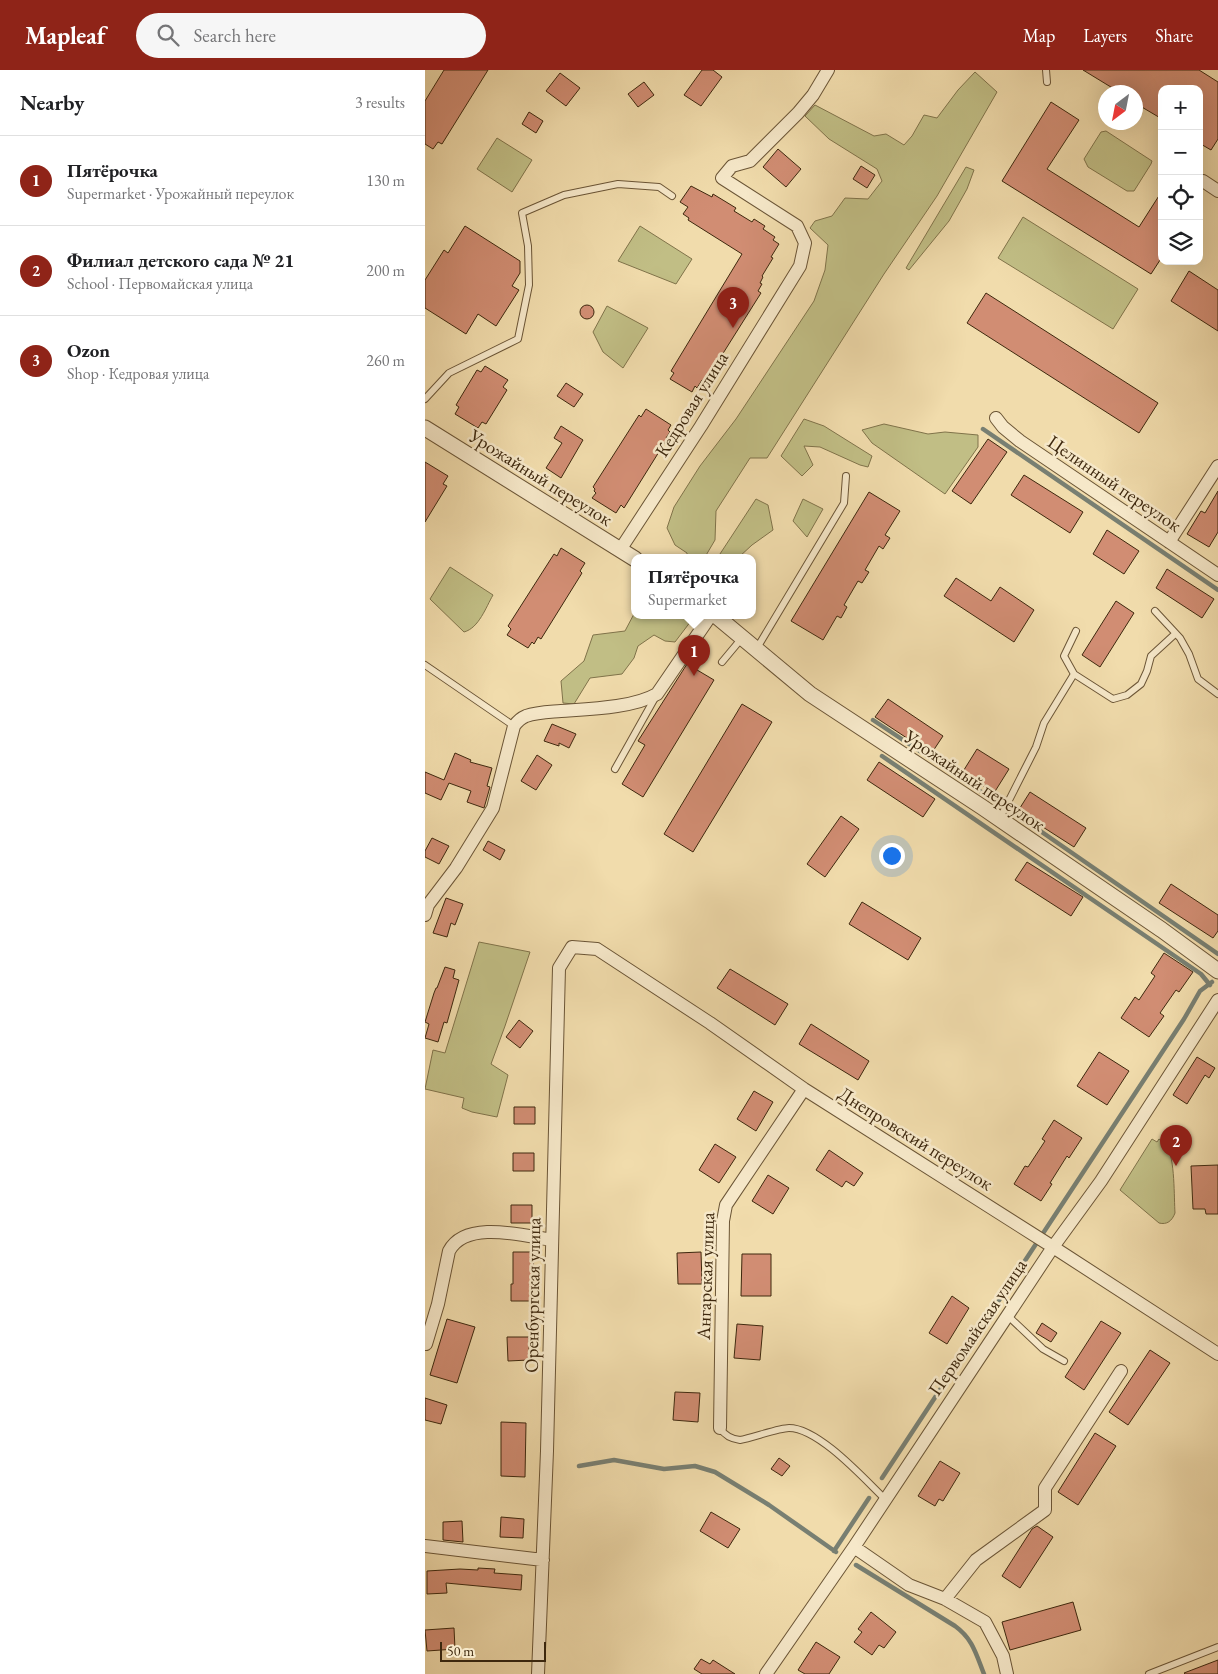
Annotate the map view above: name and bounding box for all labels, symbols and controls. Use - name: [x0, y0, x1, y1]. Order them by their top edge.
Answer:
- search box: [136, 13, 486, 58]
- text: Mapleaf: [25, 20, 106, 51]
- icon: search: [154, 21, 182, 49]
- text: Search here: [194, 23, 276, 48]
- text: Map: [1023, 24, 1055, 47]
- text: Layers: [1083, 24, 1127, 47]
- text: Share: [1155, 24, 1193, 47]
- north arrow: [1098, 85, 1143, 130]
- map controls: [1158, 85, 1203, 265]
- button: +: [1158, 85, 1203, 130]
- text: Nearby: [20, 89, 84, 116]
- text: 3 results: [355, 92, 405, 113]
- button: −: [1158, 130, 1203, 175]
- text: Пятёрочка: [67, 158, 158, 183]
- text: 1: [32, 170, 40, 191]
- text: 130 m: [366, 170, 405, 191]
- button: locate: [1158, 175, 1203, 220]
- text: Supermarket · Урожайный переулок: [67, 183, 294, 204]
- button: layers: [1158, 220, 1203, 265]
- text: Филиал детского сада № 21: [67, 248, 294, 273]
- text: 2: [32, 260, 40, 281]
- text: 200 m: [366, 260, 405, 281]
- text: School · Первомайская улица: [67, 273, 253, 294]
- pin: 3: [717, 287, 749, 328]
- text: Ozon: [67, 338, 110, 363]
- street label: Кедровая улица: [649, 346, 734, 462]
- text: 3: [32, 350, 40, 371]
- text: 260 m: [366, 350, 405, 371]
- text: Shop · Кедровая улица: [67, 363, 209, 384]
- street label: Урожайный переулок: [463, 423, 617, 532]
- street label: Целинный переулок: [1043, 429, 1186, 537]
- popup: [631, 554, 756, 619]
- text: Пятёрочка: [648, 564, 739, 589]
- text: Supermarket: [648, 589, 727, 610]
- pin: 1: [678, 635, 710, 676]
- street label: Урожайный переулок: [899, 723, 1050, 837]
- your location: [879, 843, 905, 869]
- street label: Днепровский переулок: [834, 1081, 998, 1196]
- pin: 2: [1160, 1125, 1192, 1166]
- street label: Ангарская улица: [691, 1211, 720, 1341]
- street label: Оренбургская улица: [519, 1217, 546, 1373]
- street label: Первомайская улица: [922, 1254, 1033, 1401]
- scale bar: [440, 1639, 546, 1662]
- text: 50 m: [447, 1642, 474, 1660]

